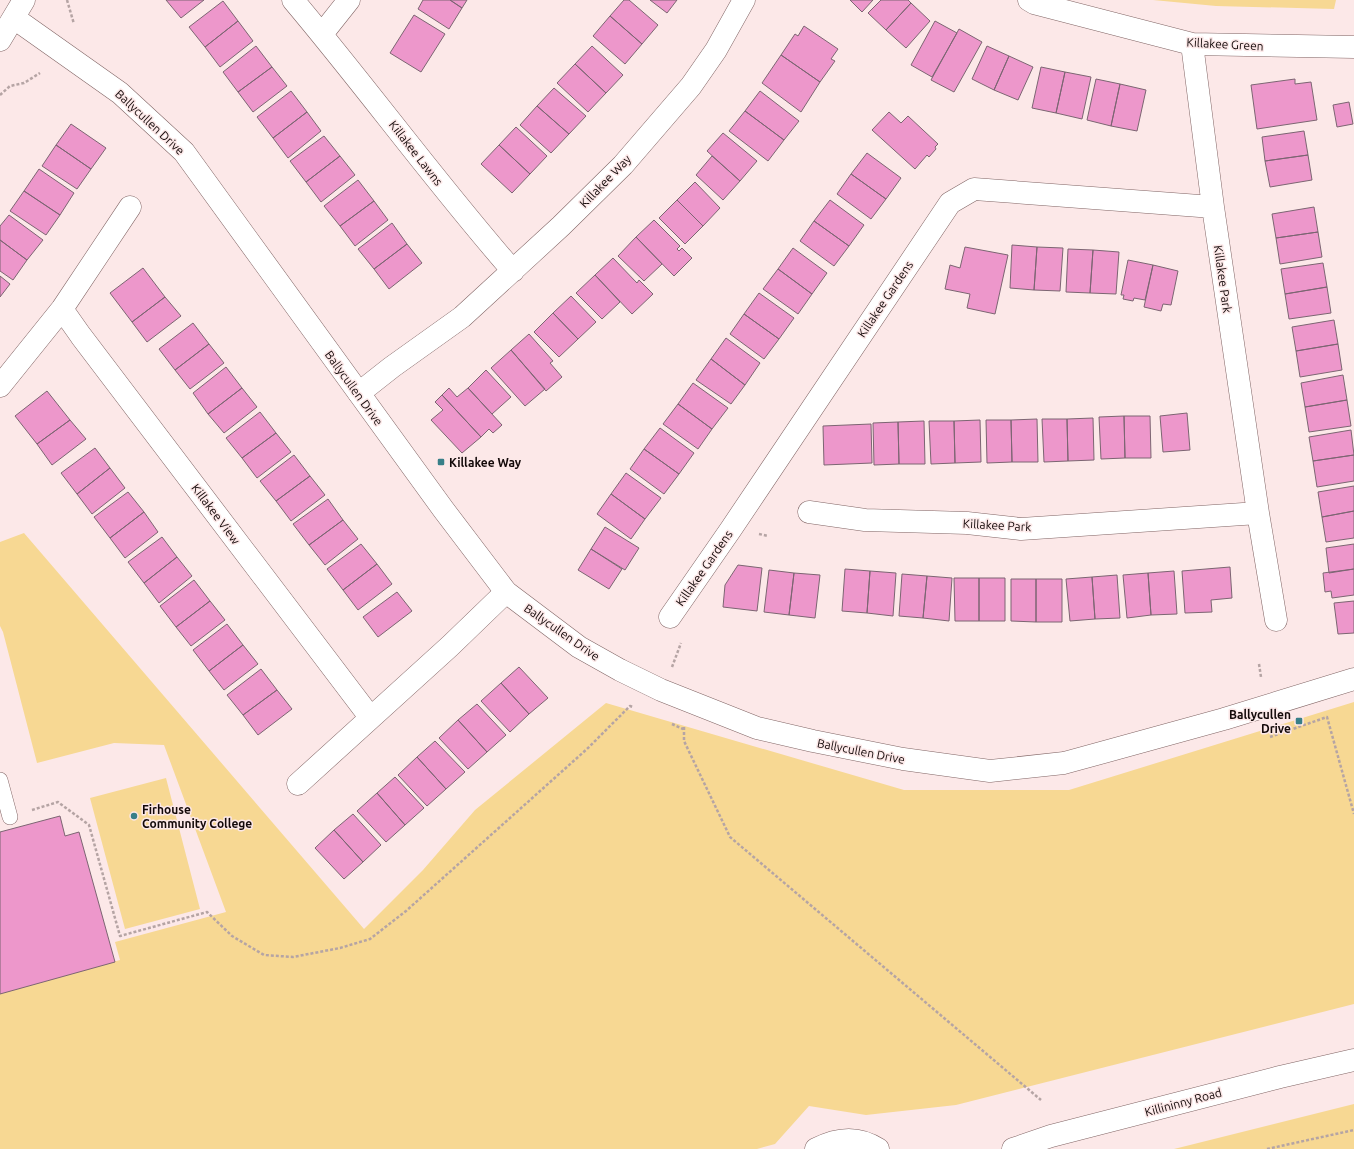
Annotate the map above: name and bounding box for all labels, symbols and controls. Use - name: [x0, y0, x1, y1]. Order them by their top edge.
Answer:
- street label: Killakee Green: [1186, 35, 1264, 53]
- street label: Ballycullen Drive: [113, 87, 187, 157]
- street label: Killakee Lawns: [387, 118, 445, 188]
- street label: Killakee Way: [577, 152, 633, 210]
- street label: Killakee Park: [1212, 244, 1234, 314]
- street label: Killakee Gardens: [855, 258, 915, 340]
- street label: Ballycullen Drive: [323, 348, 385, 428]
- place label: Killakee Way: [449, 456, 522, 469]
- marker: Killakee Way: [436, 457, 446, 467]
- street label: Killakee View: [189, 481, 243, 547]
- street label: Killakee Park: [962, 517, 1032, 533]
- street label: Killakee Gardens: [673, 528, 735, 608]
- street label: Ballycullen Drive: [522, 601, 602, 663]
- place label: Ballycullen Drive: [1229, 708, 1291, 735]
- marker: Ballycullen Drive: [1294, 716, 1304, 726]
- street label: Ballycullen Drive: [816, 736, 906, 766]
- place label: Firhouse Community College: [142, 803, 252, 830]
- marker: Firhouse Community College: [129, 811, 139, 821]
- street label: Killininny Road: [1143, 1085, 1223, 1119]

